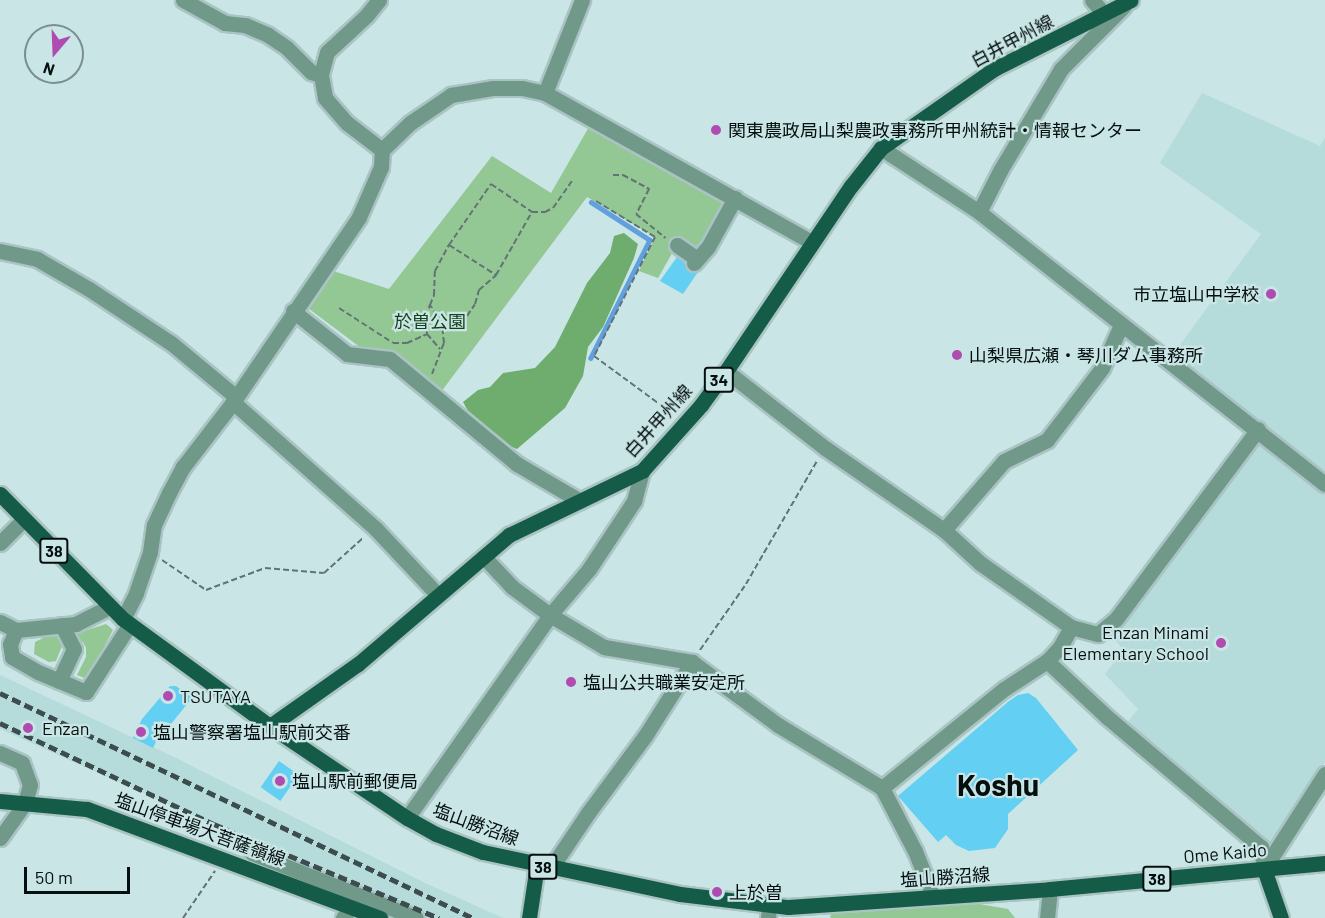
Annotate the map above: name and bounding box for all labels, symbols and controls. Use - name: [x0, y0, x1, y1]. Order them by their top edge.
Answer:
- street label: 白井甲州線: [967, 10, 1057, 72]
- north arrow: [24, 24, 84, 84]
- text: N: [41, 59, 57, 80]
- place label: 関東農政局山梨農政事務所甲州統計・情報センター: [728, 119, 1142, 141]
- marker: 関東農政局山梨農政事務所甲州統計・情報センター: [709, 123, 723, 137]
- place label: 市立塩山中学校: [1133, 283, 1259, 305]
- marker: 市立塩山中学校: [1264, 287, 1278, 301]
- park label: 於曽公園: [394, 310, 466, 332]
- place label: 山梨県広瀬・琴川ダム事務所: [969, 344, 1203, 366]
- marker: 山梨県広瀬・琴川ダム事務所: [950, 348, 964, 362]
- road number: 34: [702, 367, 736, 393]
- street label: 白井甲州線: [620, 380, 696, 462]
- road number: 38: [39, 538, 69, 564]
- place label: Enzan Minami Elementary School: [1062, 622, 1209, 664]
- marker: Enzan Minami Elementary School: [1214, 636, 1228, 650]
- place label: 塩山公共職業安定所: [583, 671, 745, 693]
- marker: 塩山公共職業安定所: [564, 675, 578, 689]
- place label: TSUTAYA: [180, 685, 251, 707]
- marker: TSUTAYA: [161, 689, 175, 703]
- place label: Enzan: [42, 717, 90, 739]
- marker: Enzan: [19, 719, 37, 737]
- place label: 塩山警察署塩山駅前交番: [153, 721, 351, 743]
- marker: 塩山警察署塩山駅前交番: [134, 725, 148, 739]
- district label: Koshu: [957, 766, 1039, 802]
- place label: 塩山駅前郵便局: [292, 770, 418, 792]
- marker: 塩山駅前郵便局: [273, 774, 287, 788]
- street label: 塩山停車場大菩薩嶺線: [112, 788, 288, 870]
- street label: 塩山勝沼線: [430, 798, 522, 850]
- street label: Ome Kaido: [1182, 839, 1268, 867]
- road number: 38: [528, 854, 558, 880]
- scale bar: [27, 855, 134, 893]
- street label: 塩山勝沼線: [899, 863, 991, 891]
- text: 50 m: [35, 866, 73, 888]
- road number: 38: [1142, 866, 1172, 892]
- place label: 上於曽: [729, 881, 783, 903]
- marker: 上於曽: [710, 885, 724, 899]

